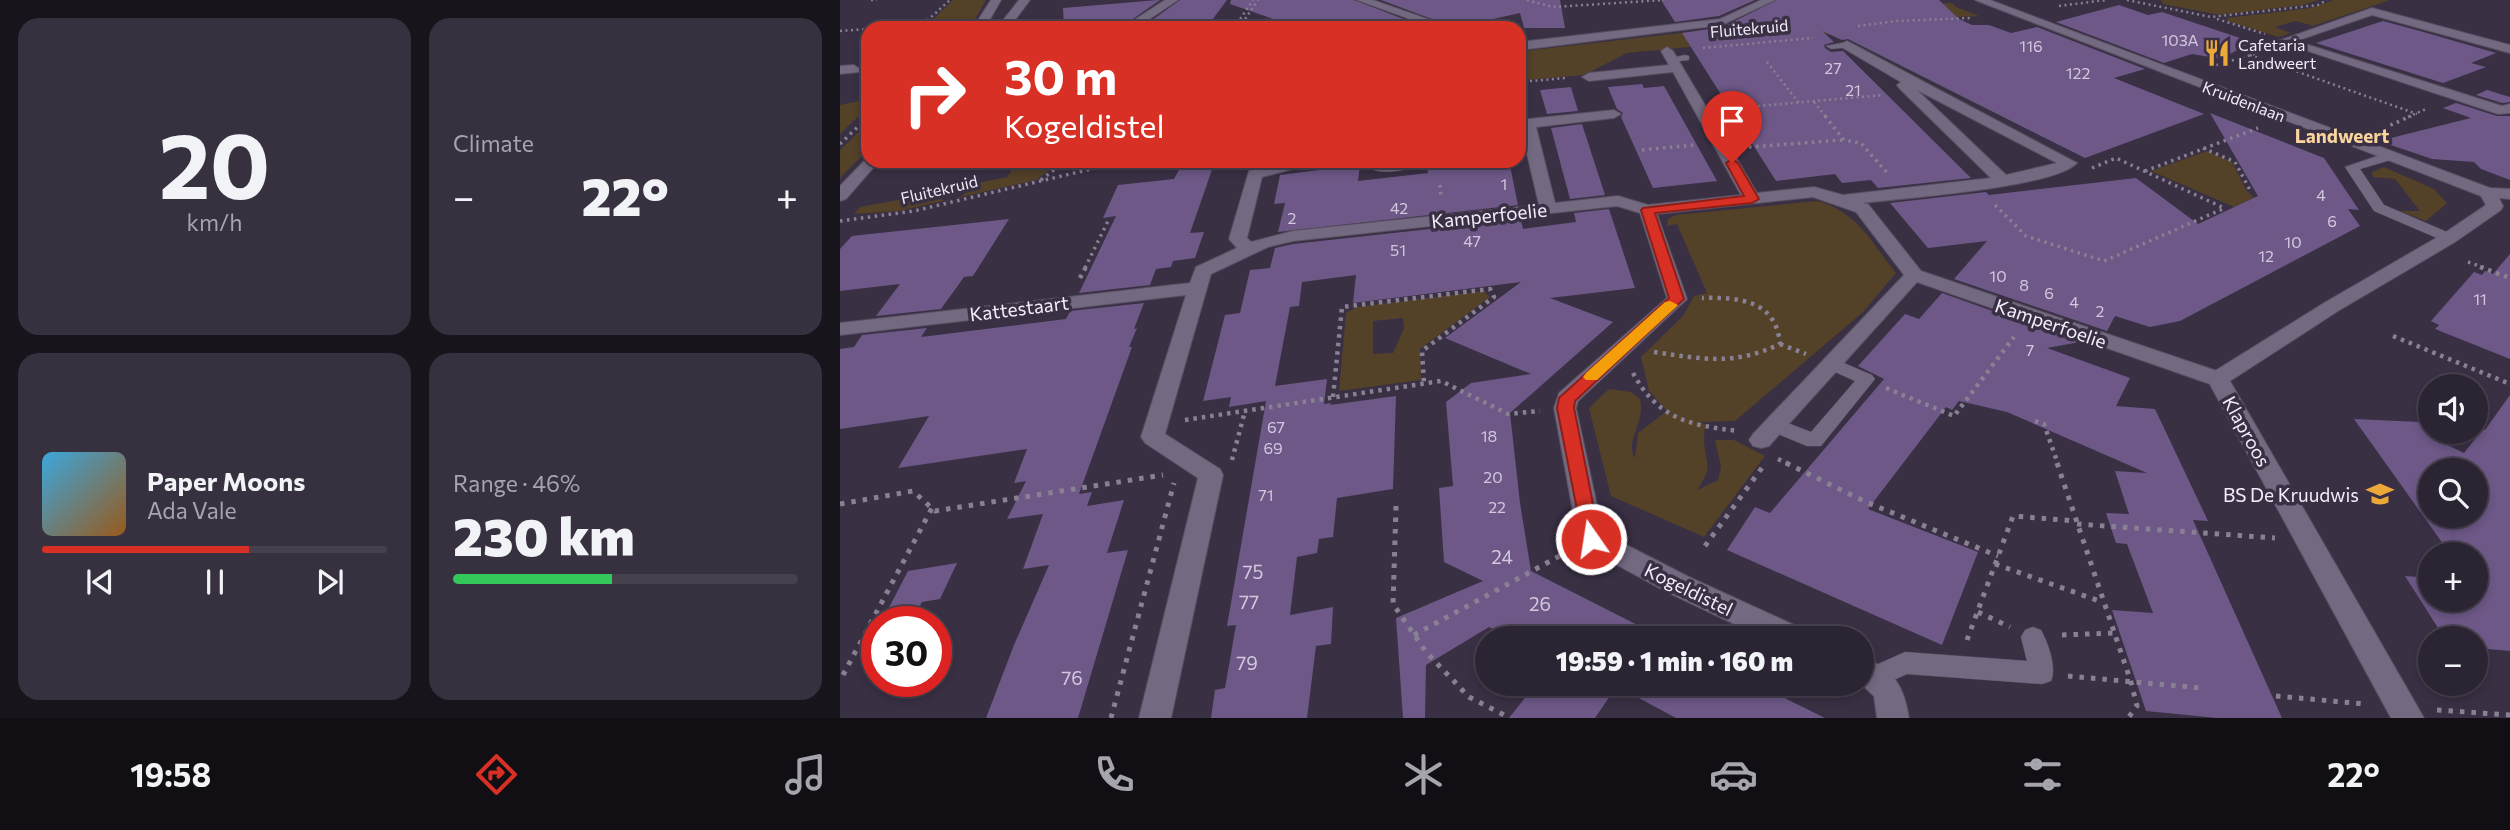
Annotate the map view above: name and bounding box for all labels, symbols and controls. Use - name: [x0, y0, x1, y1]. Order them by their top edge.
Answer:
- street label: Fluitekruid: [1709, 15, 1789, 41]
- house number: 103A: [2161, 30, 2199, 49]
- place label: Cafetaria Landweert: [2238, 35, 2317, 72]
- house number: 116: [2019, 36, 2043, 55]
- restaurant icon: Cafetaria Landweert: [2202, 38, 2232, 68]
- text: 30 m: [1004, 45, 1117, 105]
- icon: right: [889, 49, 980, 140]
- house number: 27: [1824, 58, 1842, 77]
- house number: 122: [2066, 63, 2090, 82]
- street label: Kruidenlaan: [2200, 77, 2288, 125]
- house number: 21: [1845, 80, 1861, 99]
- pin: [1702, 91, 1762, 163]
- icon: arrive: [1713, 102, 1751, 140]
- text: Kogeldistel: [1004, 105, 1165, 145]
- text: 20: [159, 106, 270, 218]
- district label: Landweert: [2295, 124, 2389, 147]
- text: Climate: [453, 129, 534, 157]
- text: 22°: [581, 163, 669, 227]
- street label: Fluitekruid: [899, 171, 979, 207]
- text: −: [453, 172, 475, 219]
- text: +: [776, 172, 798, 219]
- house number: 1: [1501, 174, 1507, 193]
- house number: 4: [2316, 185, 2326, 204]
- street label: Kamperfoelie: [1430, 197, 1548, 233]
- house number: 42: [1390, 198, 1408, 217]
- text: km/h: [187, 208, 242, 236]
- house number: 2: [1288, 208, 1297, 227]
- house number: 6: [2327, 211, 2337, 230]
- house number: 47: [1463, 231, 1481, 250]
- house number: 10: [2284, 232, 2302, 251]
- house number: 51: [1390, 240, 1406, 259]
- house number: 12: [2258, 246, 2274, 265]
- house number: 10: [1989, 266, 2007, 285]
- house number: 8: [2019, 275, 2029, 294]
- house number: 6: [2044, 283, 2054, 302]
- house number: 11: [2473, 289, 2487, 308]
- street label: Kattestaart: [968, 290, 1070, 325]
- house number: 4: [2069, 292, 2079, 311]
- street label: Kamperfoelie: [1992, 293, 2110, 353]
- house number: 2: [2096, 301, 2105, 320]
- house number: 7: [2026, 340, 2034, 359]
- map controls: [2418, 374, 2488, 696]
- button: sound: [2418, 374, 2488, 444]
- street label: Klaproos: [2218, 392, 2276, 470]
- house number: 67: [1267, 417, 1285, 436]
- house number: 18: [1481, 426, 1497, 445]
- house number: 69: [1263, 438, 1283, 457]
- button: search: [2418, 458, 2488, 528]
- text: Paper Moons: [147, 465, 305, 496]
- house number: 20: [1483, 467, 1503, 486]
- text: Range · 46%: [453, 469, 580, 497]
- school or university icon: BS De Kruudwis: [2365, 479, 2395, 509]
- place label: BS De Kruudwis: [2223, 483, 2359, 506]
- house number: 71: [1258, 485, 1274, 504]
- text: Ada Vale: [147, 496, 237, 524]
- house number: 22: [1488, 497, 1506, 516]
- position arrow: [1554, 502, 1628, 576]
- text: 230 km: [453, 503, 635, 567]
- button: +: [2418, 542, 2488, 612]
- house number: 24: [1491, 545, 1513, 568]
- street label: Kogeldistel: [1641, 558, 1737, 620]
- house number: 75: [1243, 560, 1263, 583]
- icon: previous: [81, 563, 119, 601]
- icon: pause: [196, 563, 234, 601]
- icon: next: [311, 563, 349, 601]
- house number: 77: [1239, 590, 1259, 613]
- house number: 26: [1529, 592, 1551, 615]
- speed limit sign: 30: [861, 606, 952, 697]
- button: −: [2418, 626, 2488, 696]
- text: 19:59 · 1 min · 160 m: [1556, 645, 1793, 676]
- house number: 79: [1236, 651, 1258, 674]
- house number: 76: [1061, 666, 1083, 689]
- icon: directions: [472, 750, 521, 799]
- icon: music: [781, 750, 830, 799]
- icon: phone: [1090, 750, 1139, 799]
- icon: climate: [1399, 750, 1448, 799]
- icon: car: [1709, 750, 1758, 799]
- icon: filters: [2018, 750, 2067, 799]
- text: 19:58: [130, 754, 211, 794]
- text: 22°: [2327, 754, 2380, 794]

